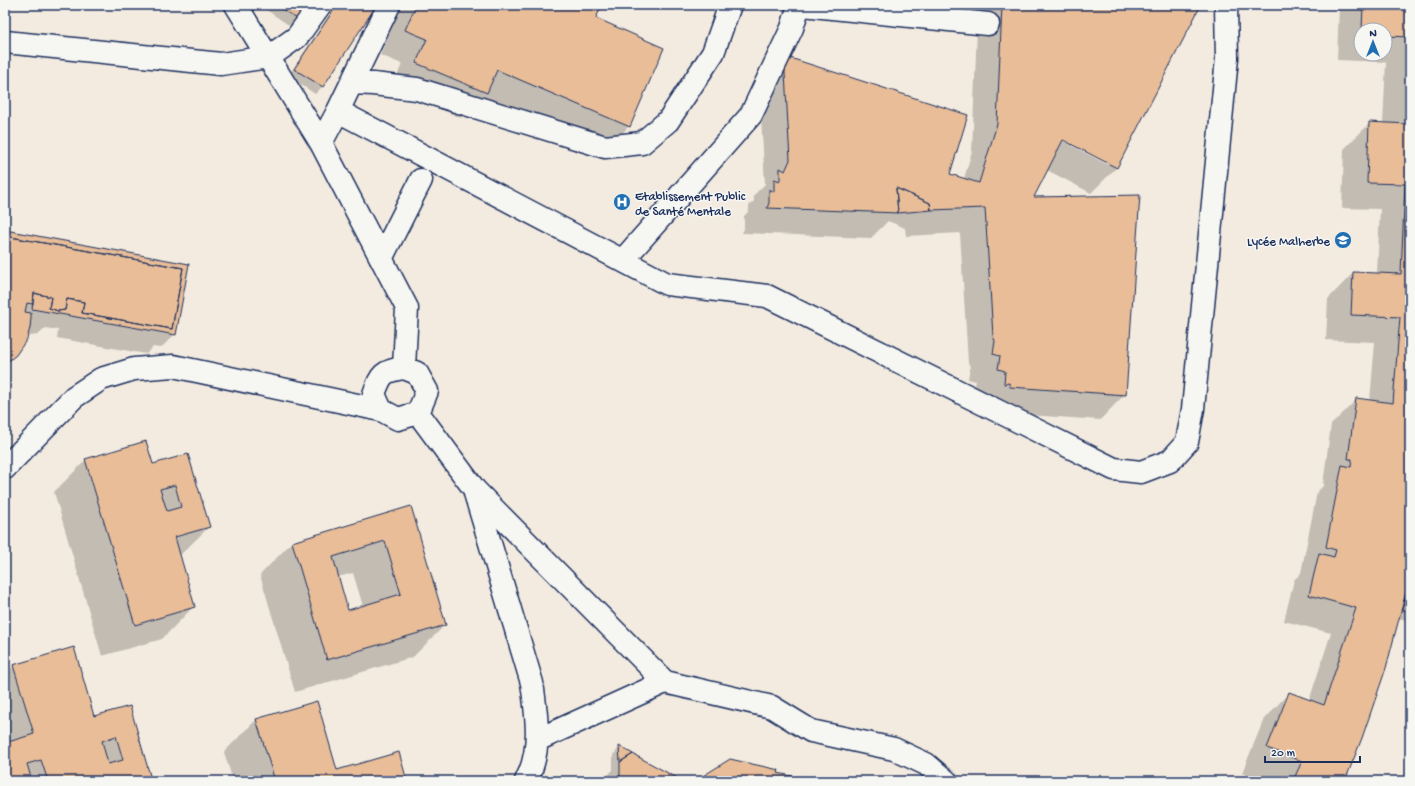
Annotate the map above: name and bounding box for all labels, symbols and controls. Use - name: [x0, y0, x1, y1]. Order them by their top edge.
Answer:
- north arrow: [1353, 22, 1393, 62]
- text: N: [1369, 28, 1377, 40]
- place label: Etablissement Public de Santé Mentale: [635, 190, 746, 220]
- hospital icon: Etablissement Public de Santé Mentale: [612, 192, 632, 212]
- school or university icon: Lycée Malherbe: [1333, 230, 1353, 250]
- place label: Lycée Malherbe: [1247, 235, 1330, 250]
- scale bar: [1265, 738, 1360, 764]
- text: 20 m: [1271, 747, 1296, 761]

